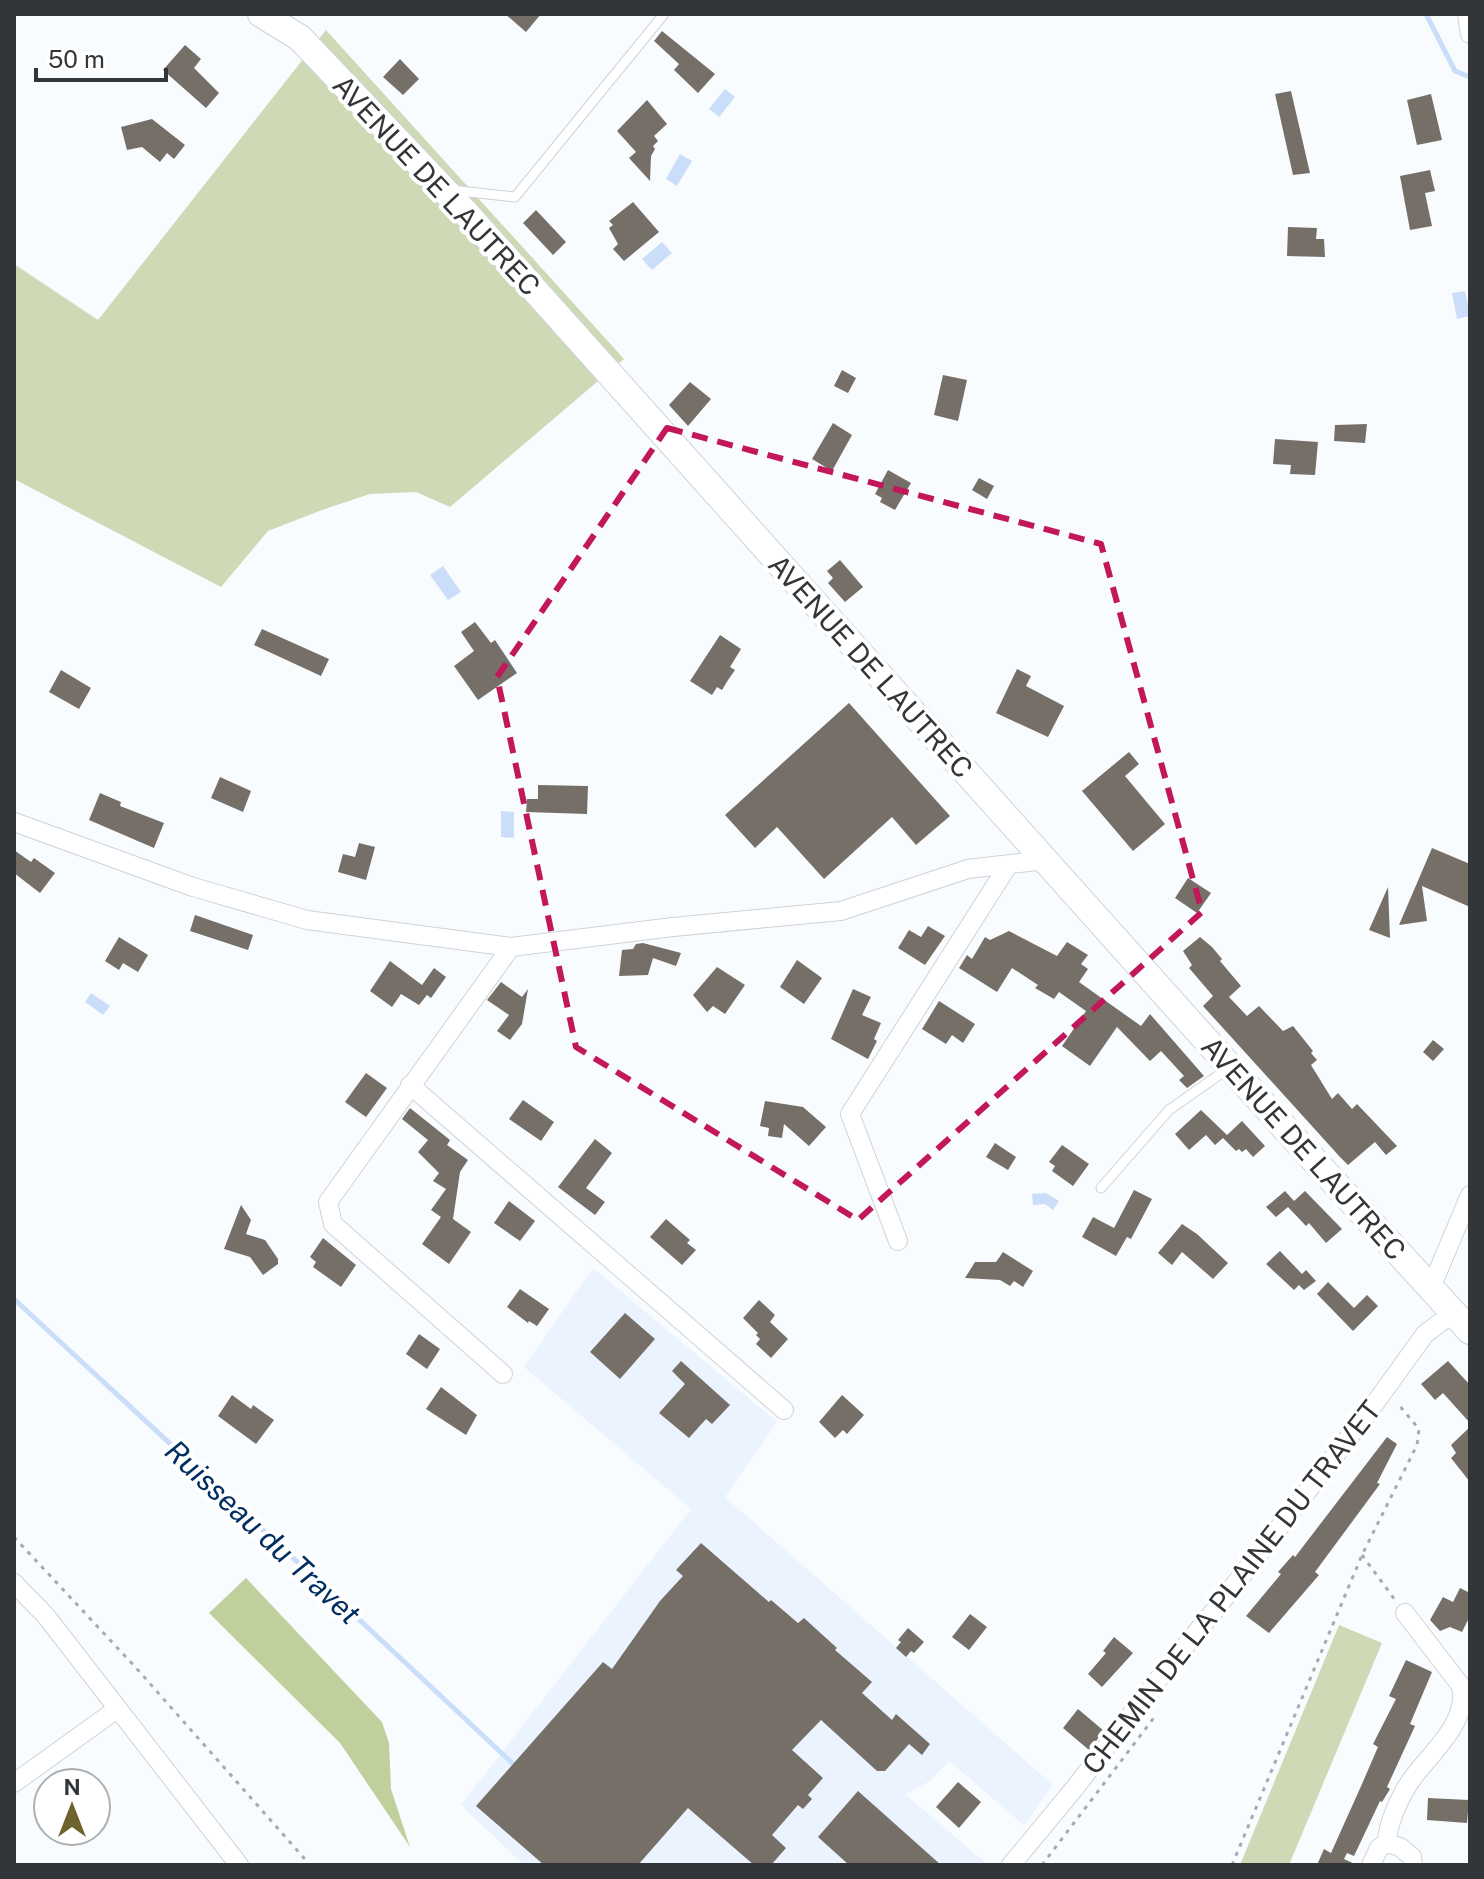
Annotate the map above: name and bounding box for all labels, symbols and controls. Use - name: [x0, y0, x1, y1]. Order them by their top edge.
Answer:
- scale bar: [36, 32, 166, 82]
- text: 50 m: [48, 45, 105, 73]
- street label: AVENUE DE LAUTREC: [326, 68, 548, 302]
- street label: AVENUE DE LAUTREC: [762, 548, 980, 784]
- street label: AVENUE DE LAUTREC: [1195, 1030, 1413, 1266]
- street label: CHEMIN DE LA PLAINE DU TRAVET: [1075, 1394, 1387, 1780]
- water label: Ruisseau du Travet: [158, 1432, 368, 1632]
- north arrow: [32, 1767, 112, 1847]
- text: N: [63, 1774, 81, 1800]

